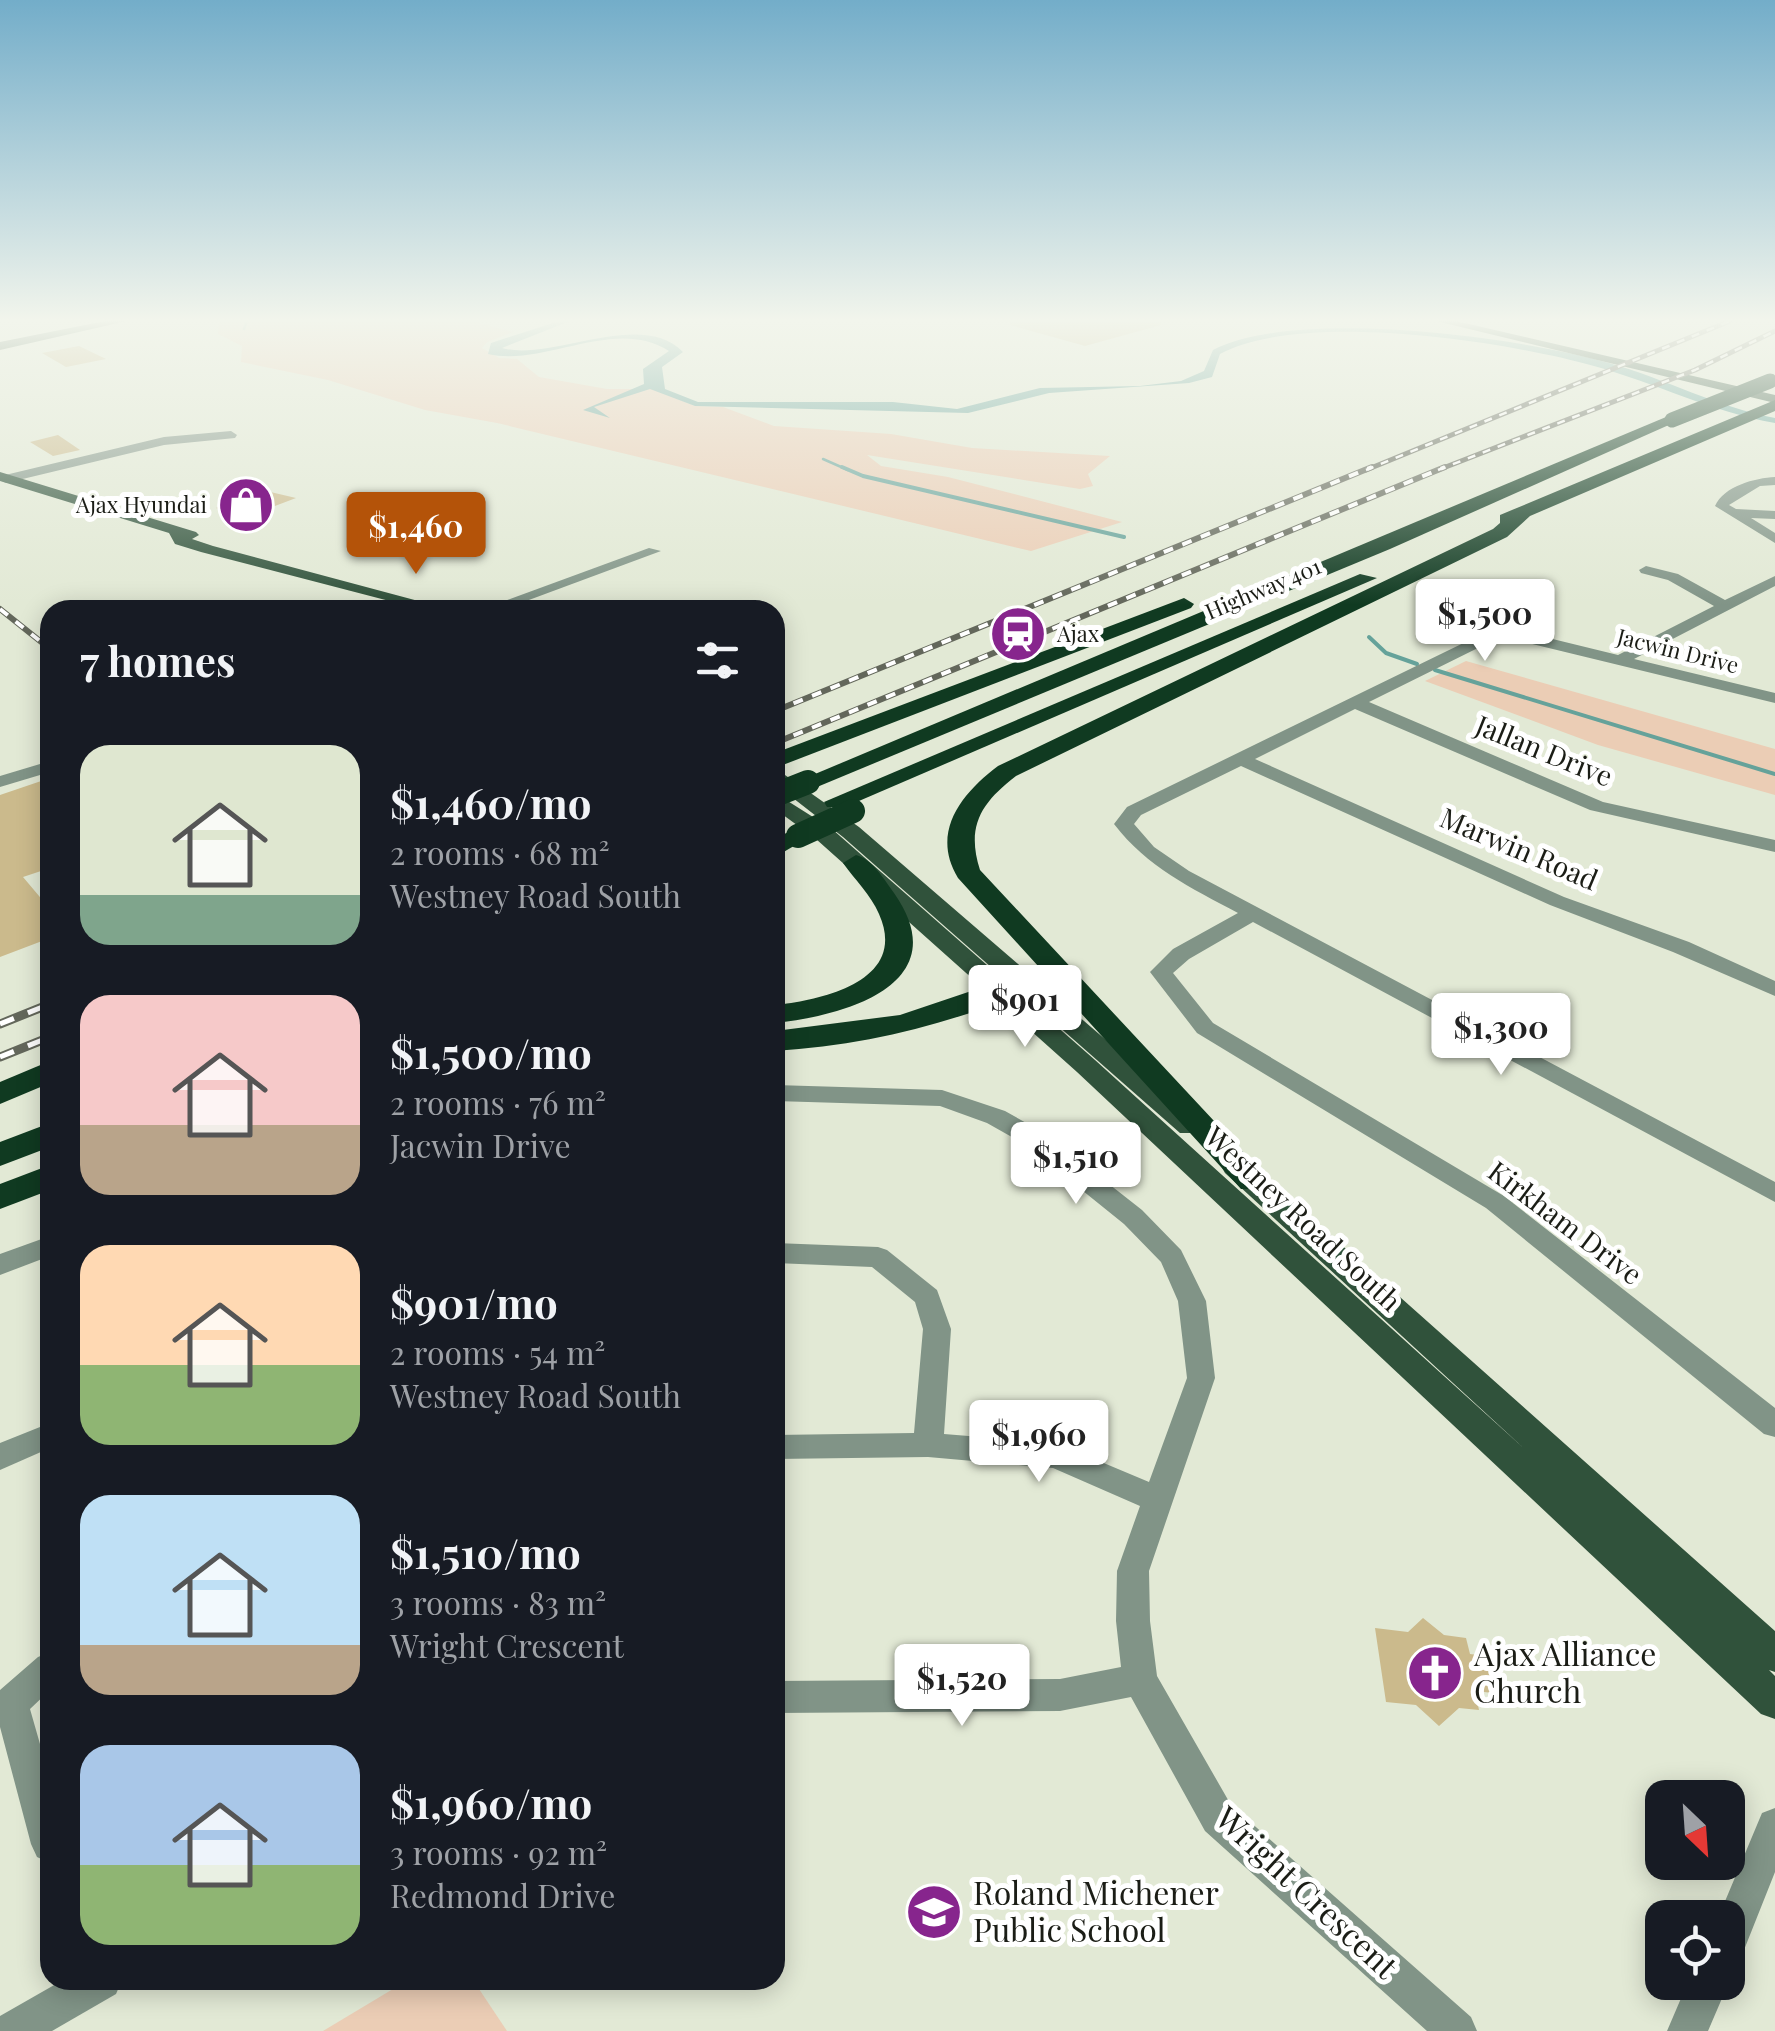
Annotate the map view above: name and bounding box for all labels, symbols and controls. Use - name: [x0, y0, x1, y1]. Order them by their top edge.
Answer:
- shop icon: Ajax Hyundai: [216, 475, 276, 535]
- place label: Ajax Hyundai: [75, 489, 207, 519]
- pin: $1,460: [335, 492, 497, 577]
- text: $1,460: [369, 503, 463, 546]
- street label: Highway 401: [1200, 550, 1325, 626]
- pin: $1,500: [1404, 579, 1566, 664]
- text: $1,500: [1438, 590, 1532, 633]
- station icon: Ajax: [988, 604, 1048, 664]
- place label: Ajax: [1056, 618, 1100, 648]
- street label: Jacwin Drive: [1613, 620, 1742, 680]
- text: 7 homes: [80, 632, 235, 688]
- icon: filters: [690, 633, 745, 688]
- street label: Jallan Drive: [1470, 705, 1619, 794]
- text: $1,460/mo: [390, 774, 592, 830]
- icon: home: [160, 785, 280, 905]
- street label: Marwin Road: [1435, 798, 1604, 897]
- text: 2 rooms · 68 m²: [390, 830, 609, 873]
- text: Westney Road South: [390, 873, 681, 916]
- pin: $901: [966, 965, 1084, 1050]
- text: $901: [991, 976, 1059, 1019]
- pin: $1,300: [1420, 993, 1582, 1078]
- text: $1,300: [1453, 1004, 1549, 1047]
- text: $1,500/mo: [390, 1024, 592, 1080]
- icon: home: [160, 1035, 280, 1155]
- text: 2 rooms · 76 m²: [390, 1080, 606, 1123]
- street label: Westney Road South: [1198, 1117, 1410, 1319]
- pin: $1,510: [995, 1122, 1157, 1207]
- text: Jacwin Drive: [390, 1123, 571, 1166]
- text: $1,510: [1033, 1133, 1119, 1176]
- street label: Kirkham Drive: [1481, 1152, 1650, 1292]
- text: $901/mo: [390, 1274, 558, 1330]
- icon: home: [160, 1285, 280, 1405]
- text: 2 rooms · 54 m²: [390, 1330, 605, 1373]
- text: Westney Road South: [390, 1373, 681, 1416]
- pin: $1,960: [958, 1400, 1120, 1485]
- text: $1,960: [991, 1411, 1087, 1454]
- text: $1,510/mo: [390, 1524, 581, 1580]
- icon: home: [160, 1535, 280, 1655]
- text: 3 rooms · 83 m²: [390, 1580, 606, 1623]
- text: Wright Crescent: [390, 1623, 624, 1666]
- place label: Ajax Alliance Church: [1473, 1631, 1656, 1711]
- church icon: Ajax Alliance Church: [1405, 1643, 1465, 1703]
- pin: $1,520: [881, 1644, 1043, 1729]
- text: $1,520: [917, 1655, 1007, 1698]
- text: $1,960/mo: [390, 1774, 592, 1830]
- north arrow: [1645, 1780, 1745, 1880]
- map controls: [1645, 1780, 1745, 2000]
- icon: home: [160, 1785, 280, 1905]
- street label: Wright Crescent: [1207, 1795, 1408, 1987]
- text: 3 rooms · 92 m²: [390, 1830, 607, 1873]
- place label: Roland Michener Public School: [973, 1870, 1219, 1950]
- text: Redmond Drive: [390, 1873, 615, 1916]
- school or university icon: Roland Michener Public School: [904, 1882, 964, 1942]
- button: locate: [1645, 1900, 1745, 2000]

